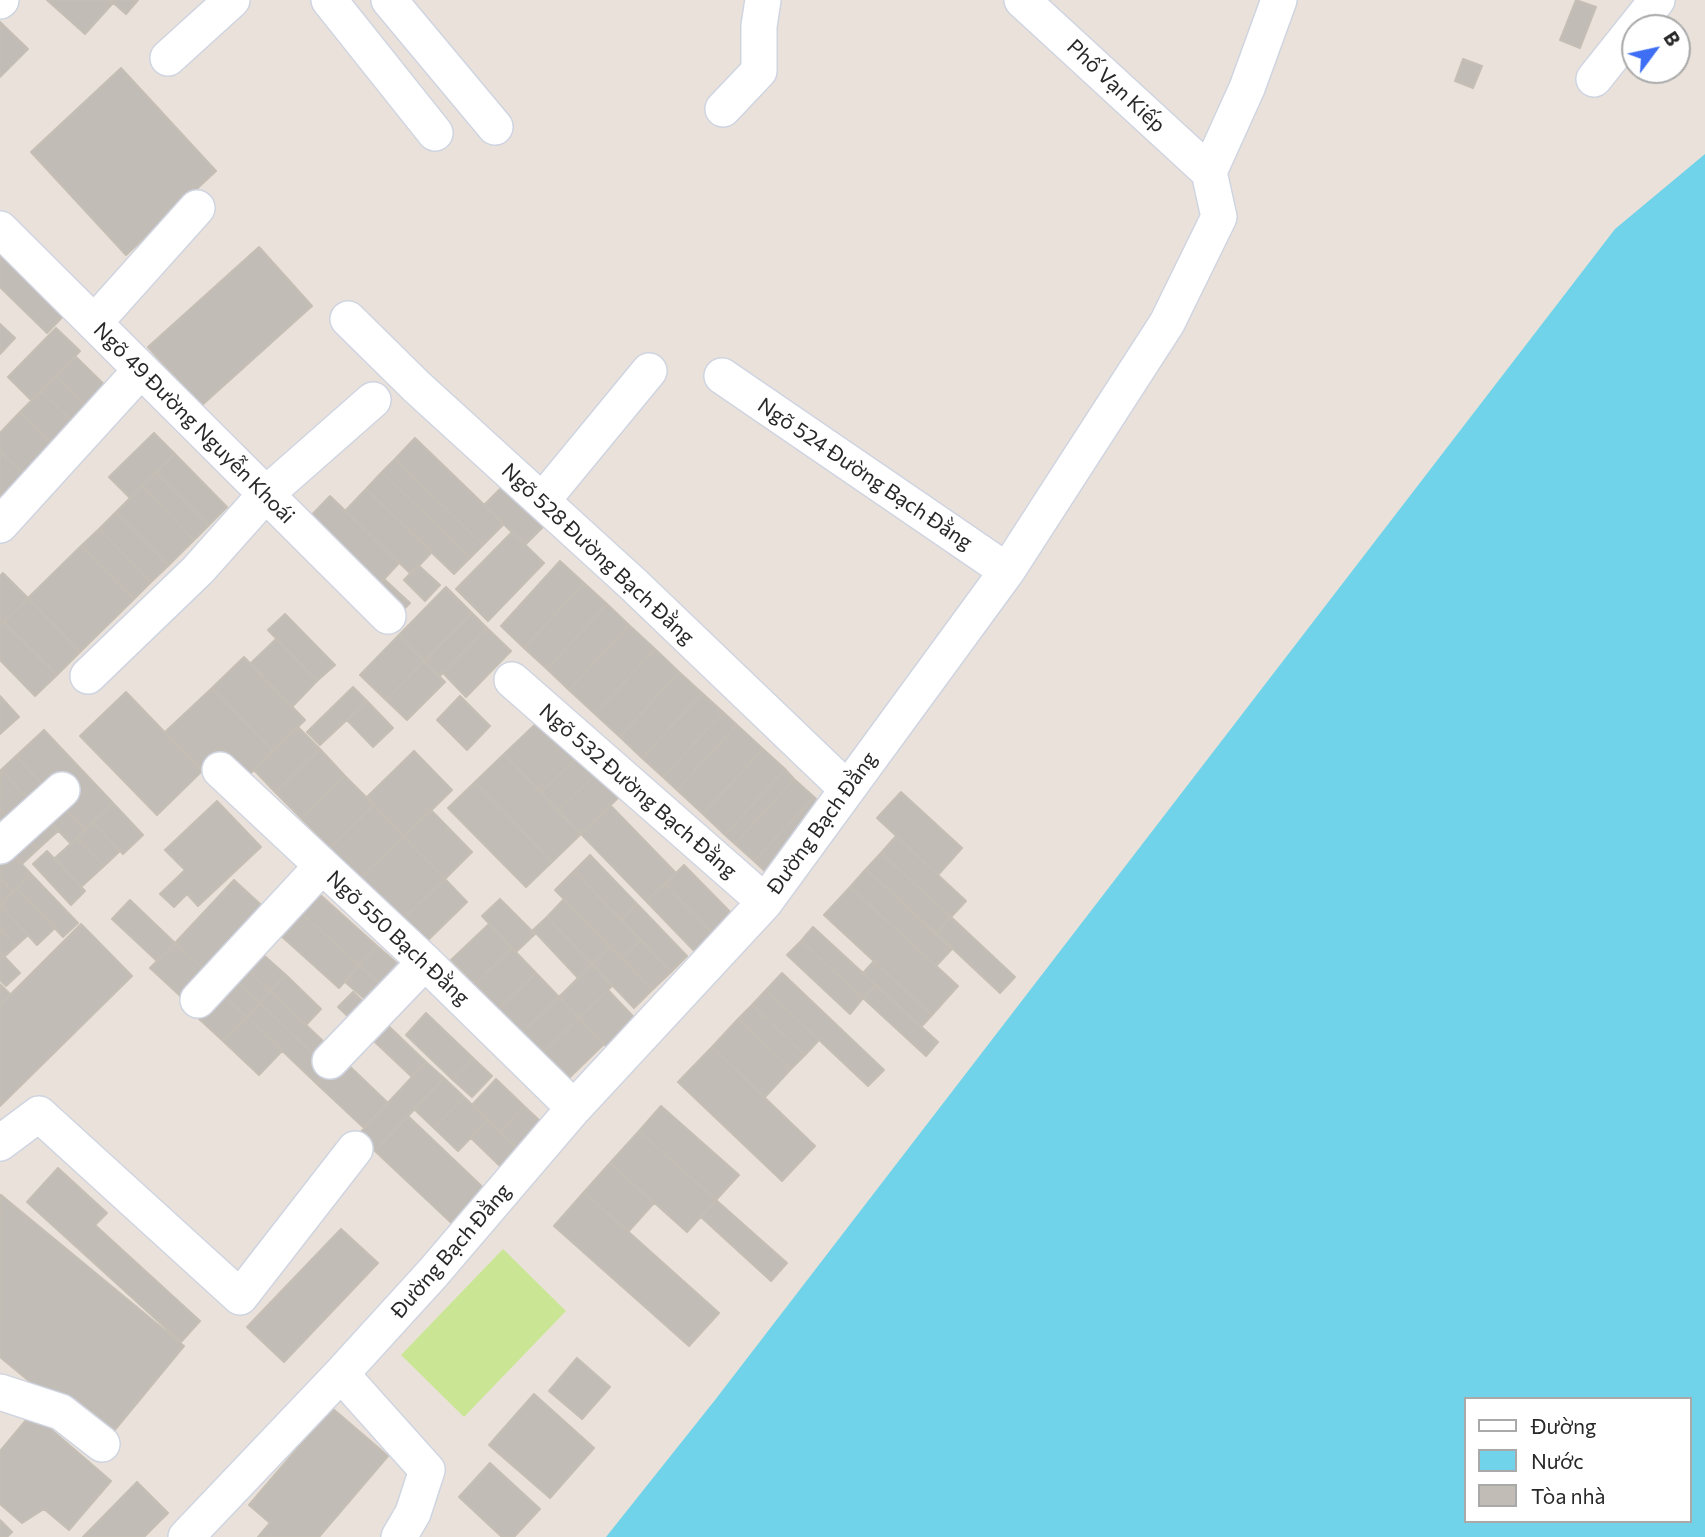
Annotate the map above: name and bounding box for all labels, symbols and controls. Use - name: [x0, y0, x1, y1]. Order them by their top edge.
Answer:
- north arrow: [1621, 14, 1691, 84]
- text: B: [1659, 27, 1685, 50]
- street label: Phố Vạn Kiếp: [1062, 34, 1170, 138]
- street label: Ngõ 49 Đường Nguyễn Khoái: [88, 317, 300, 529]
- street label: Ngõ 524 Đường Bạch Đằng: [753, 393, 977, 555]
- street label: Ngõ 528 Đường Bạch Đằng: [496, 458, 700, 650]
- street label: Ngõ 532 Đường Bạch Đằng: [534, 698, 742, 884]
- street label: Đường Bạch Đằng: [762, 747, 882, 899]
- street label: Ngõ 550 Bạch Đằng: [321, 865, 475, 1011]
- street label: Đường Bạch Đằng: [386, 1179, 516, 1323]
- legend: [1464, 1397, 1691, 1523]
- text: Đường: [1531, 1413, 1596, 1438]
- text: Nước: [1531, 1448, 1584, 1473]
- text: Tòa nhà: [1531, 1483, 1605, 1508]

